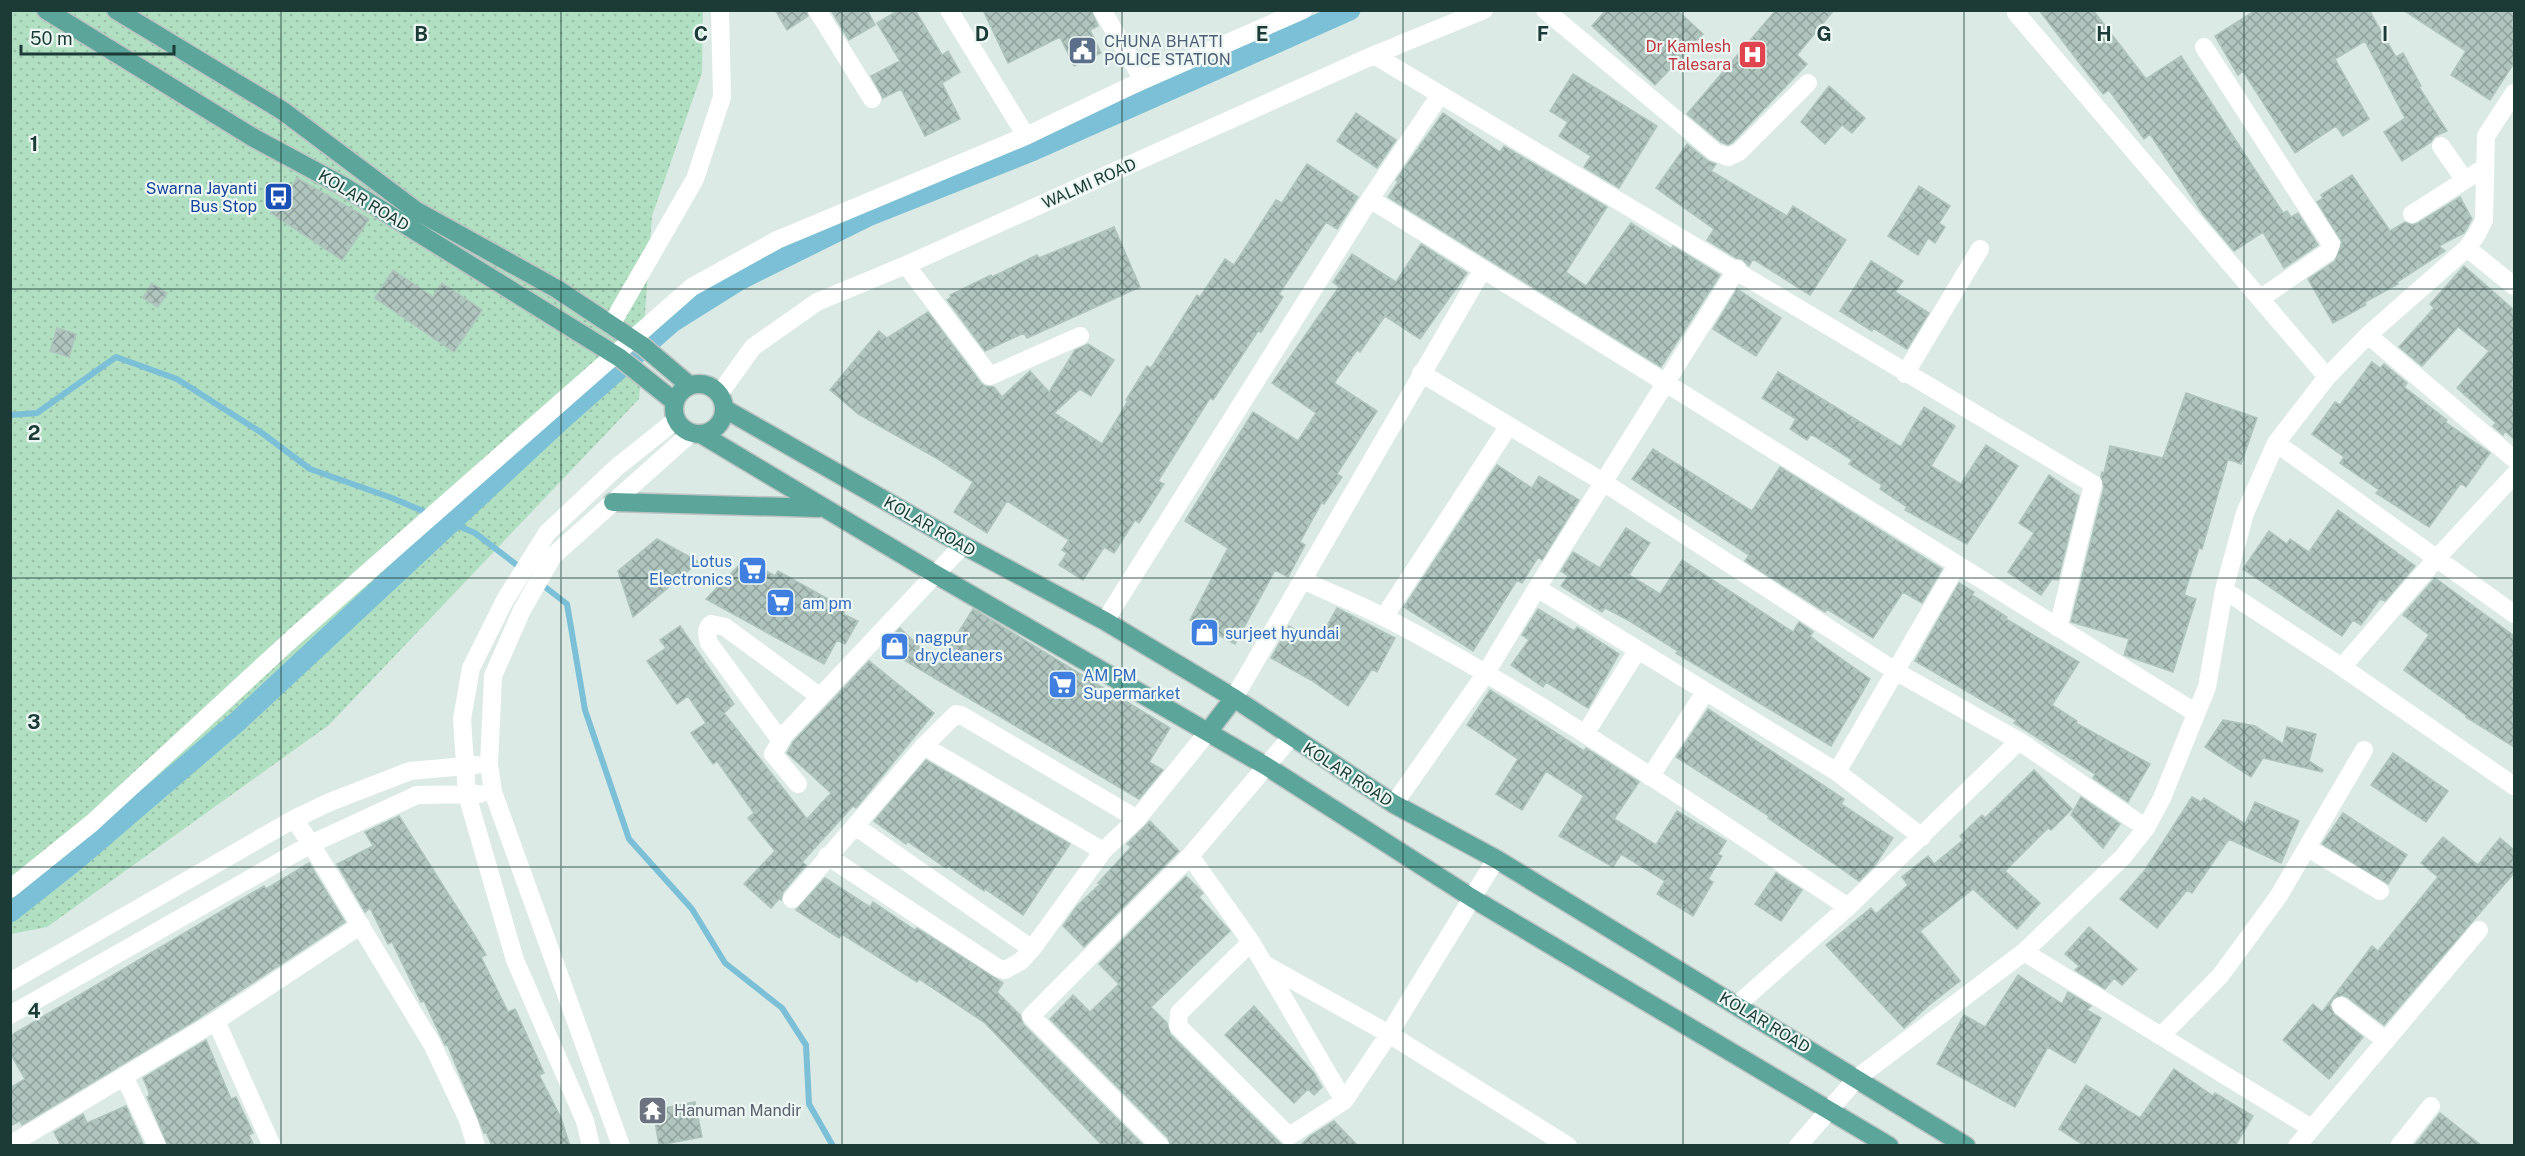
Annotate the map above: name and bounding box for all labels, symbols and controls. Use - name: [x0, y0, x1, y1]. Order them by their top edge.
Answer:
- scale bar: [21, 18, 174, 56]
- text: B: [414, 22, 428, 46]
- text: C: [694, 22, 708, 46]
- text: D: [975, 22, 989, 46]
- text: E: [1256, 22, 1268, 46]
- text: F: [1537, 22, 1549, 46]
- text: G: [1816, 22, 1832, 46]
- text: H: [2096, 22, 2112, 46]
- text: I: [2382, 22, 2388, 46]
- text: 50 m: [30, 28, 73, 49]
- place label: CHUNA BHATTI POLICE STATION: [1104, 32, 1231, 69]
- public building icon: CHUNA BHATTI POLICE STATION: [1067, 34, 1099, 66]
- place label: Dr Kamlesh Talesara: [1646, 37, 1731, 74]
- hospital icon: Dr Kamlesh Talesara: [1736, 39, 1768, 71]
- text: 1: [30, 132, 38, 156]
- street label: WALMI ROAD: [1039, 154, 1139, 213]
- street label: KOLAR ROAD: [315, 166, 413, 235]
- place label: Swarna Jayanti Bus Stop: [146, 179, 257, 216]
- bus stop icon: Swarna Jayanti Bus Stop: [262, 181, 294, 213]
- text: 2: [28, 421, 40, 445]
- street label: KOLAR ROAD: [881, 493, 979, 560]
- place label: Lotus Electronics: [649, 552, 732, 589]
- supermarket icon: Lotus Electronics: [737, 554, 769, 586]
- supermarket icon: am pm: [765, 587, 797, 619]
- place label: am pm: [802, 594, 852, 613]
- shop icon: surjeet hyundai: [1188, 617, 1220, 649]
- place label: surjeet hyundai: [1225, 624, 1339, 643]
- place label: nagpur drycleaners: [915, 628, 1003, 665]
- shop icon: nagpur drycleaners: [878, 630, 910, 662]
- place label: AM PM Supermarket: [1083, 666, 1180, 703]
- supermarket icon: AM PM Supermarket: [1046, 668, 1078, 700]
- text: 3: [27, 710, 41, 734]
- street label: KOLAR ROAD: [1300, 739, 1396, 810]
- street label: KOLAR ROAD: [1716, 988, 1814, 1057]
- text: 4: [27, 999, 41, 1023]
- temple icon: Hanuman Mandir: [637, 1094, 669, 1126]
- place label: Hanuman Mandir: [674, 1101, 802, 1120]

